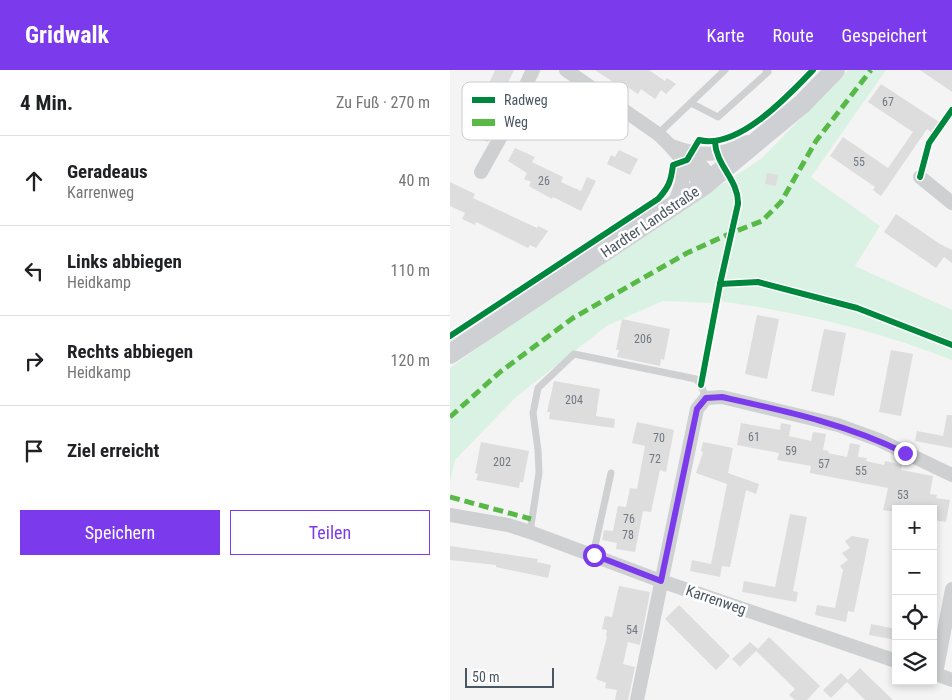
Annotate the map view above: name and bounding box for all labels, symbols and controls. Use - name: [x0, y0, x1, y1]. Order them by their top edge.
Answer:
- text: Gridwalk: [25, 21, 109, 49]
- text: Karte: [706, 25, 745, 46]
- text: Route: [773, 25, 814, 46]
- text: Gespeichert: [842, 25, 927, 46]
- legend: [462, 82, 628, 140]
- text: 4 Min.: [20, 91, 73, 115]
- text: Radweg: [504, 92, 548, 108]
- text: Zu Fuß · 270 m: [336, 93, 430, 112]
- house number: 67: [882, 95, 894, 109]
- text: Weg: [504, 114, 528, 130]
- house number: 55: [853, 155, 865, 169]
- text: Geradeaus: [67, 160, 148, 183]
- icon: ahead: [20, 167, 48, 195]
- text: 40 m: [398, 171, 430, 190]
- house number: 26: [538, 174, 550, 188]
- text: Karrenweg: [67, 183, 134, 202]
- street label: Hardter Landstraße: [598, 183, 702, 261]
- text: Links abbiegen: [67, 250, 182, 273]
- icon: left: [20, 257, 48, 285]
- text: 110 m: [391, 261, 430, 280]
- text: Heidkamp: [67, 273, 131, 292]
- house number: 206: [634, 332, 652, 346]
- text: Rechts abbiegen: [67, 340, 193, 363]
- icon: right: [20, 347, 48, 375]
- text: 120 m: [391, 351, 430, 370]
- text: Heidkamp: [67, 363, 131, 382]
- house number: 204: [565, 393, 583, 407]
- house number: 61: [748, 430, 760, 444]
- house number: 70: [653, 431, 665, 445]
- icon: arrive: [20, 437, 48, 465]
- text: Ziel erreicht: [67, 439, 159, 462]
- route end: [894, 442, 917, 465]
- house number: 59: [785, 444, 797, 458]
- house number: 72: [649, 452, 661, 466]
- house number: 202: [493, 455, 511, 469]
- house number: 57: [818, 457, 830, 471]
- house number: 55: [855, 464, 867, 478]
- house number: 53: [897, 488, 909, 502]
- map controls: [892, 505, 937, 685]
- button: +: [892, 505, 937, 550]
- button: Speichern: [20, 510, 220, 555]
- button: Teilen: [230, 510, 430, 555]
- house number: 76: [623, 512, 635, 526]
- house number: 78: [622, 528, 634, 542]
- route start: [583, 544, 606, 567]
- button: −: [892, 550, 937, 595]
- street label: Karrenweg: [683, 581, 749, 619]
- button: locate: [892, 595, 937, 640]
- house number: 54: [626, 623, 638, 637]
- button: layers: [892, 640, 937, 685]
- scale bar: [465, 665, 554, 688]
- text: 50 m: [472, 669, 500, 685]

